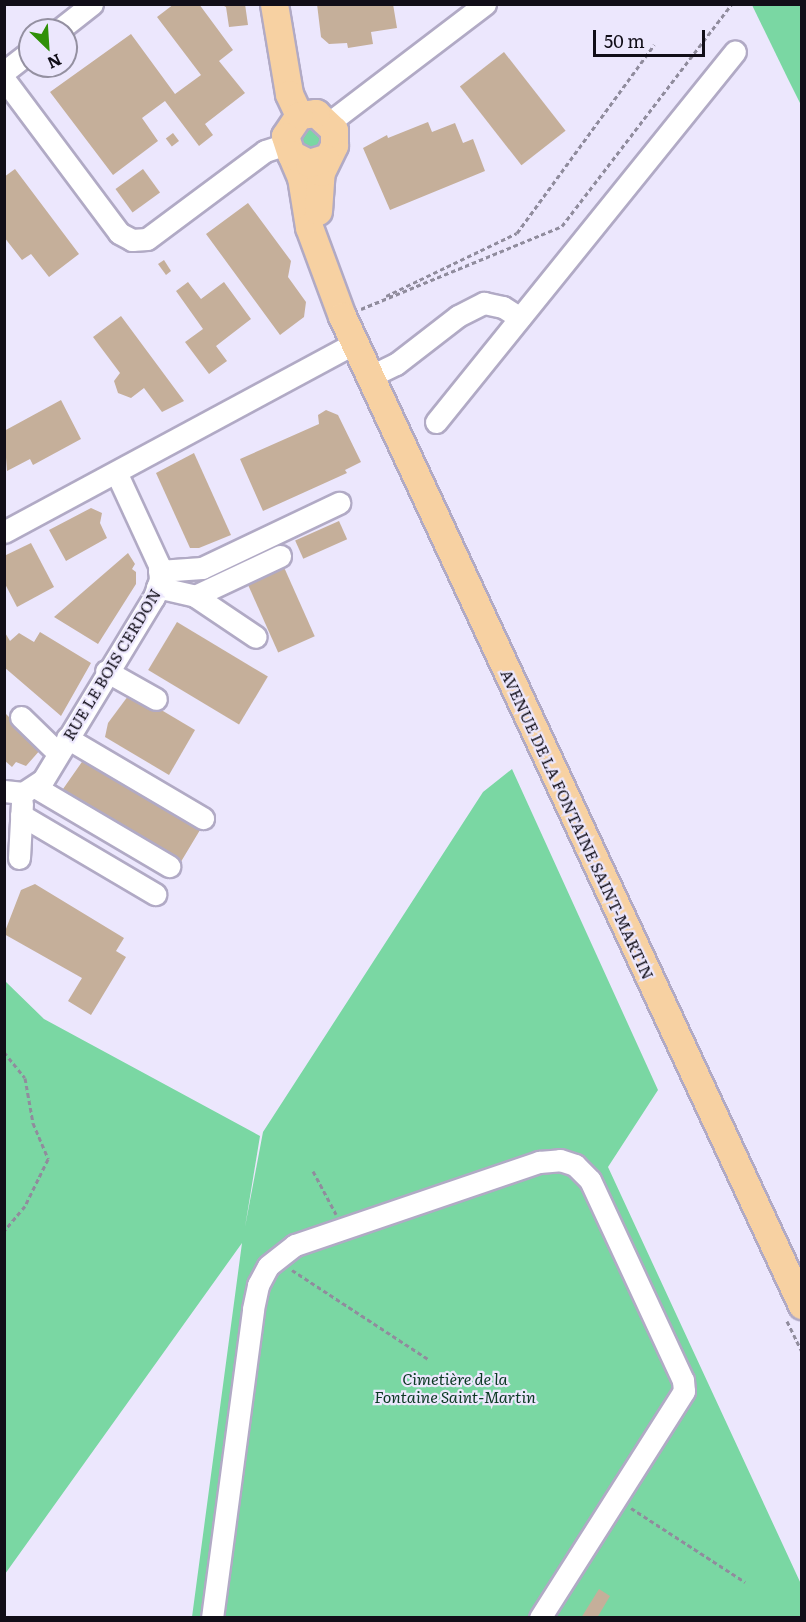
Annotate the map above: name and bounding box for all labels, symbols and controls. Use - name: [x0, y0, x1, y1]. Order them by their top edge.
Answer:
- north arrow: [18, 18, 78, 78]
- scale bar: [596, 18, 708, 56]
- text: 50 m: [604, 27, 645, 54]
- text: N: [44, 49, 66, 76]
- street label: RUE LE BOIS CERDON: [58, 585, 164, 743]
- street label: AVENUE DE LA FONTAINE SAINT-MARTIN: [497, 666, 659, 982]
- park label: Cimetière de la Fontaine Saint-Martin: [374, 1368, 536, 1406]

